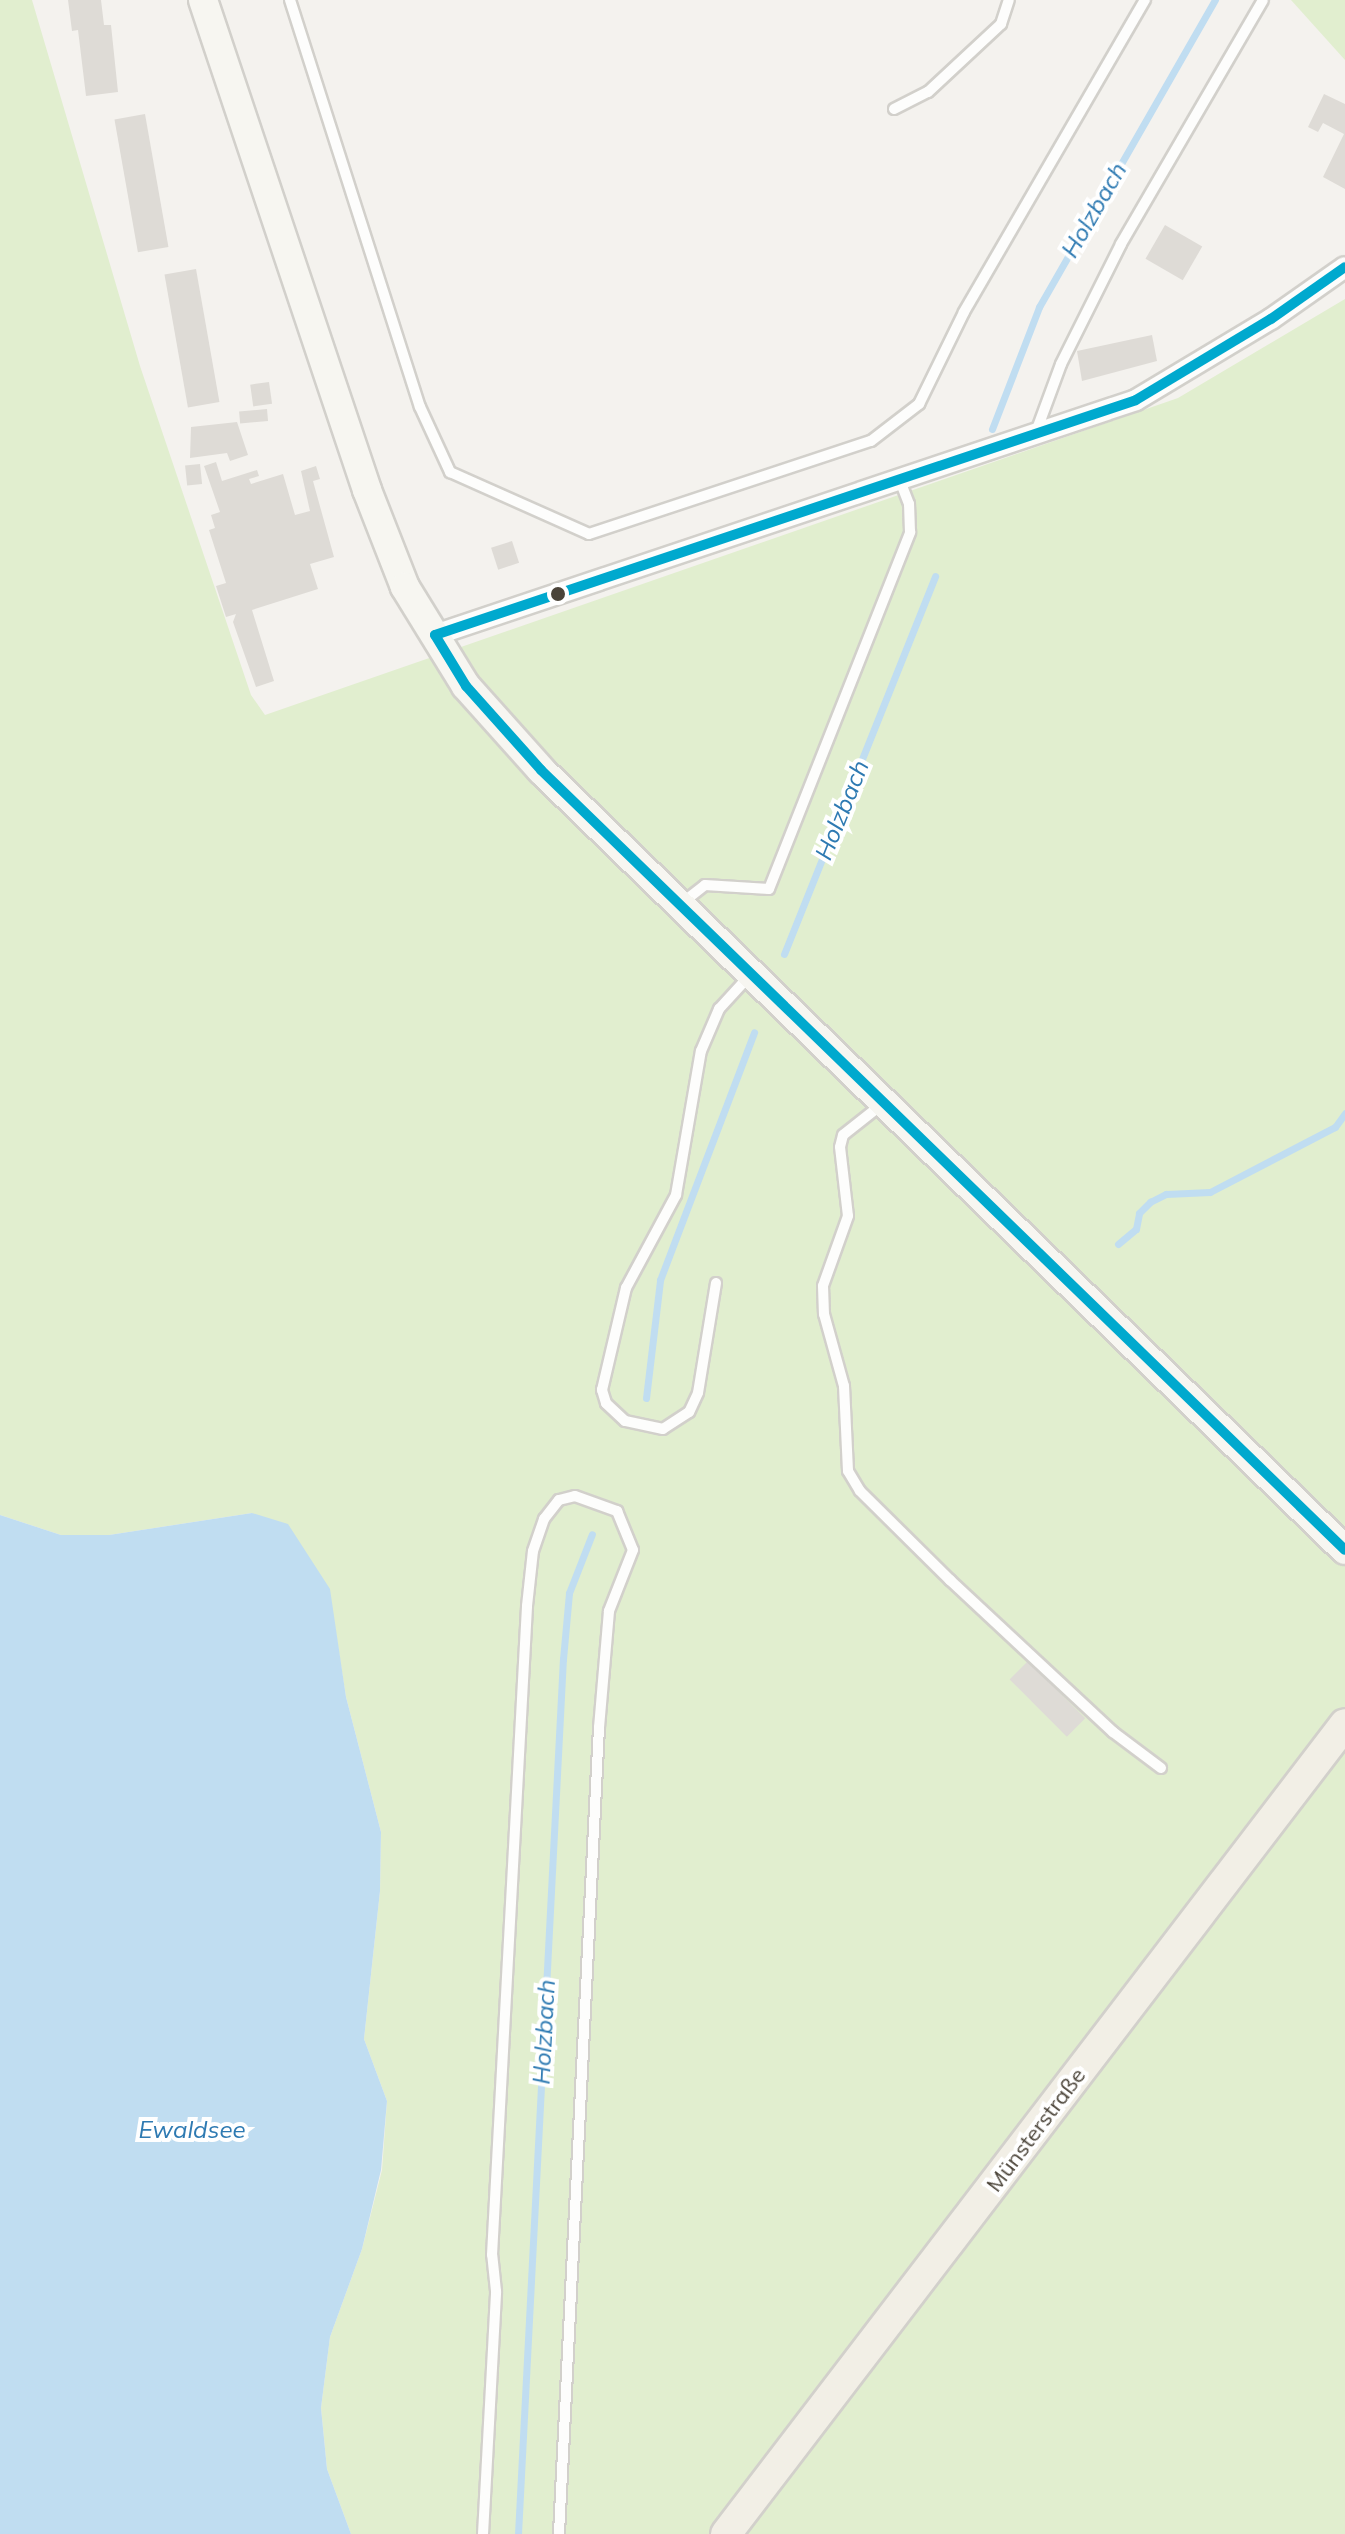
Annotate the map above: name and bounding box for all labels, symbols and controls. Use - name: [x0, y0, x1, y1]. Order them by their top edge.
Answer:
- water label: Holzbach: [1055, 157, 1133, 263]
- unlabelled marker: [550, 586, 566, 602]
- water label: Holzbach: [809, 756, 875, 864]
- water label: Holzbach: [527, 1979, 561, 2085]
- street label: Münsterstraße: [981, 2063, 1091, 2197]
- water label: Ewaldsee: [138, 2116, 246, 2144]

